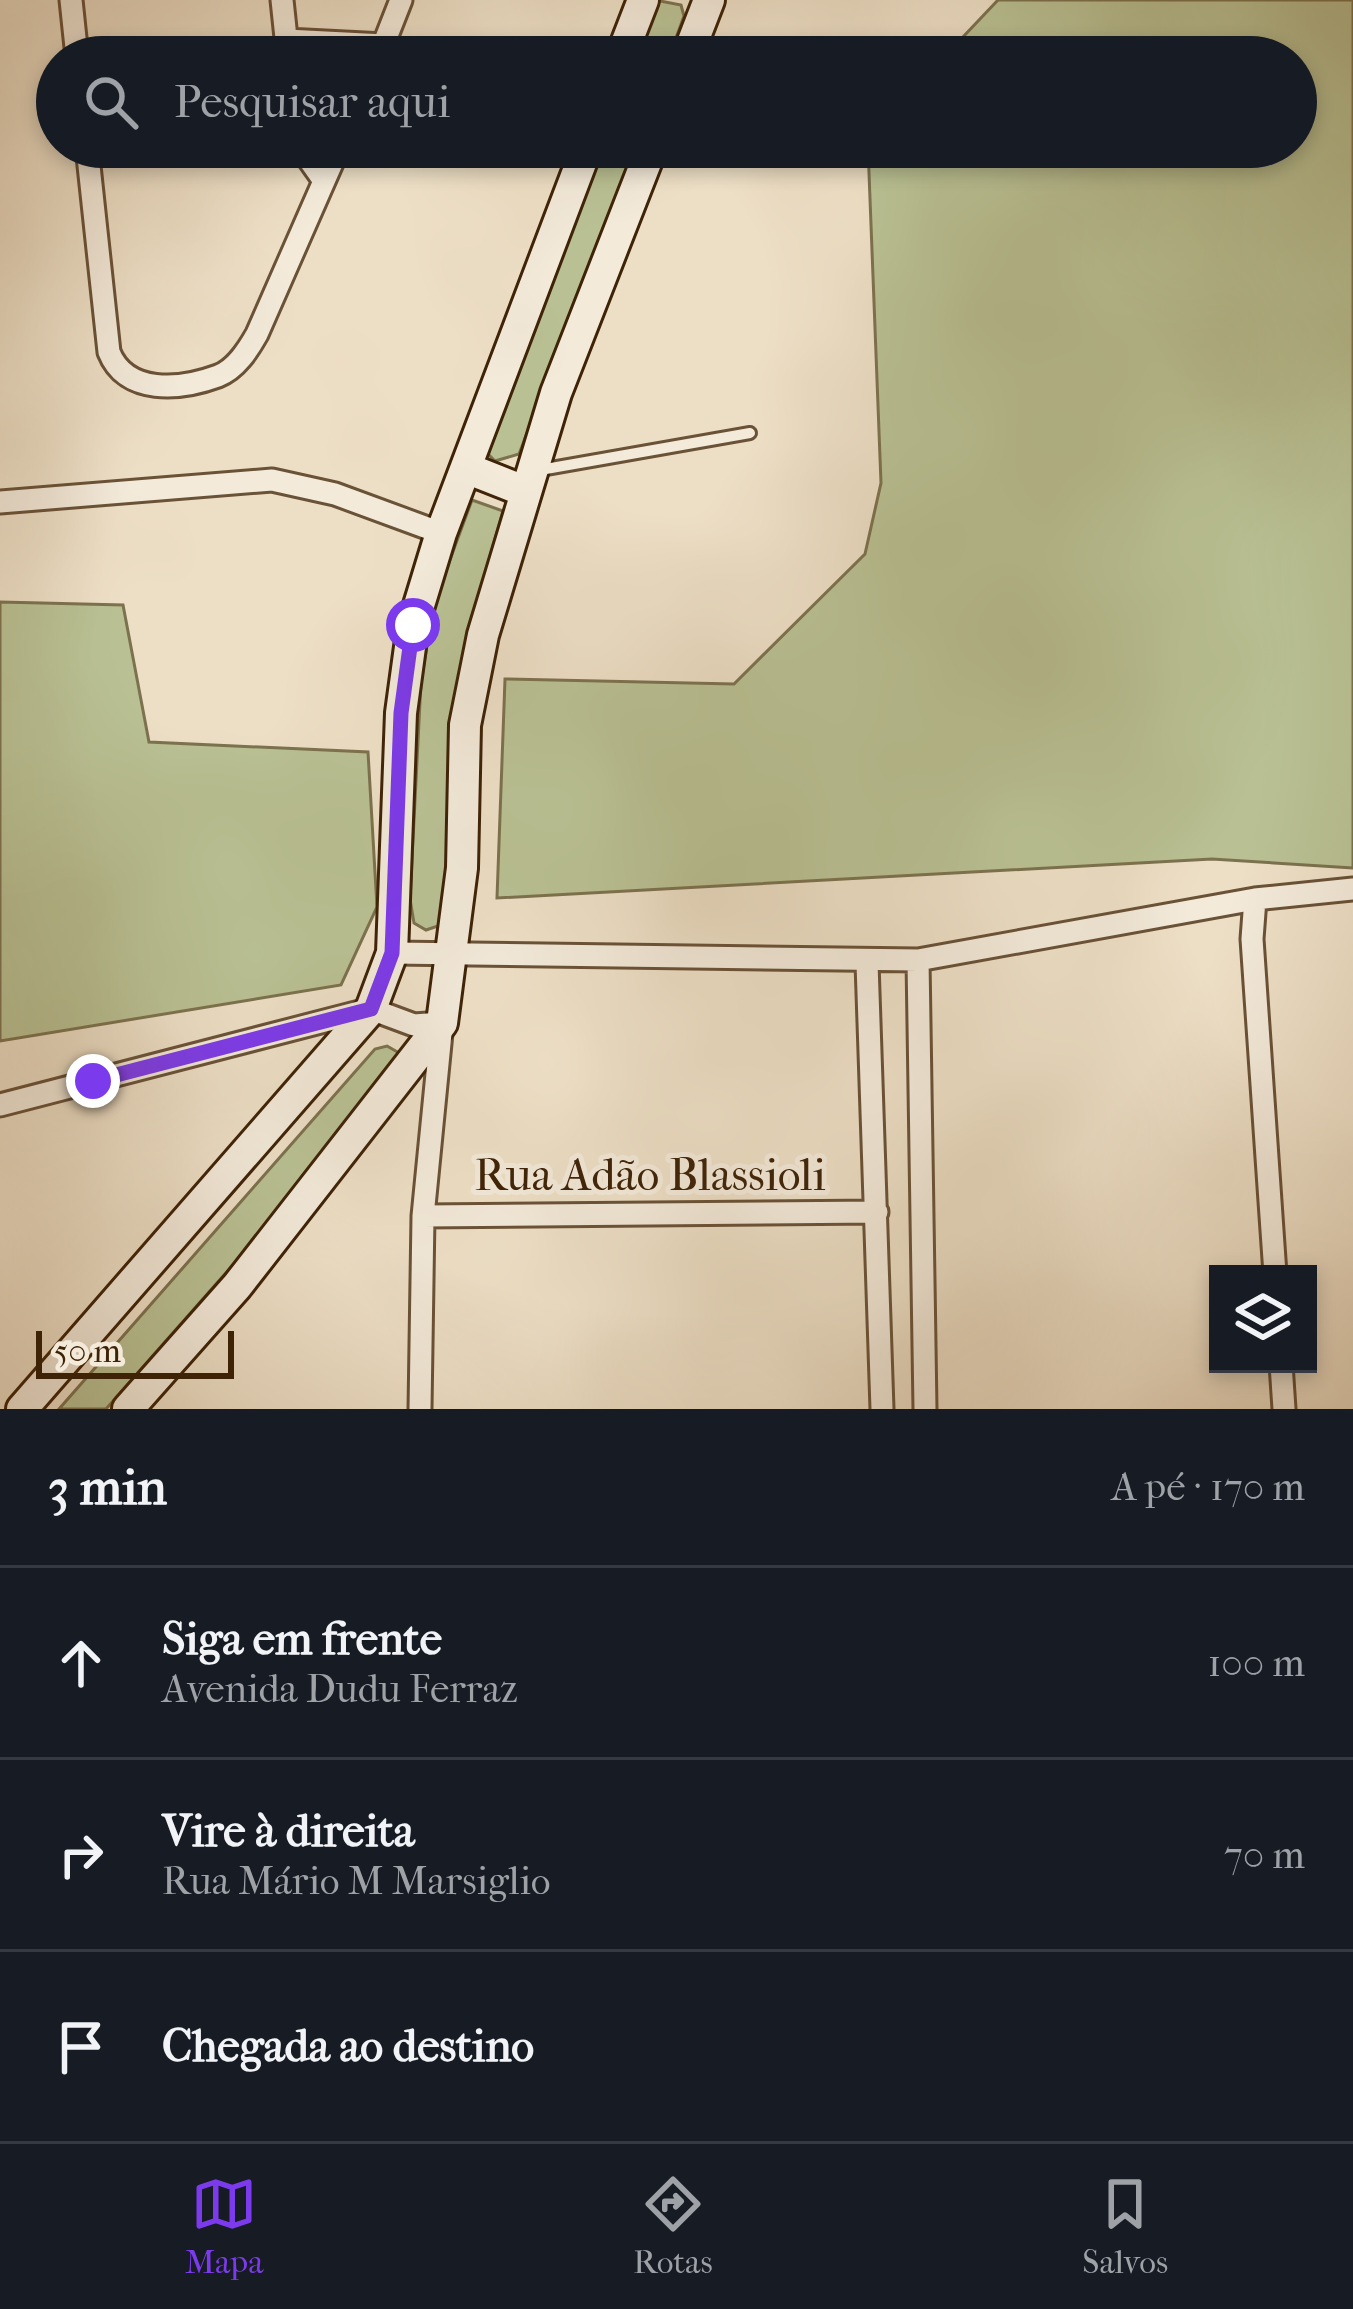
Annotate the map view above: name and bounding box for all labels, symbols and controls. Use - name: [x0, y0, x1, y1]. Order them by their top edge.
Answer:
- search box: [36, 36, 1317, 168]
- icon: search: [78, 69, 144, 135]
- text: Pesquisar aqui: [174, 76, 450, 129]
- route start: [386, 598, 440, 652]
- route end: [66, 1054, 120, 1108]
- street label: Rua Adão Blassioli: [474, 1149, 826, 1202]
- map controls: [1209, 1265, 1317, 1373]
- button: layers: [1209, 1265, 1317, 1373]
- scale bar: [36, 1325, 234, 1378]
- text: 50 m: [54, 1332, 121, 1371]
- text: 3 min: [48, 1457, 167, 1517]
- text: A pé · 170 m: [1111, 1464, 1305, 1510]
- text: Siga em frente: [162, 1613, 442, 1666]
- icon: ahead: [48, 1630, 114, 1696]
- text: 100 m: [1207, 1640, 1305, 1686]
- text: Avenida Dudu Ferraz: [162, 1666, 518, 1712]
- text: Vire à direita: [162, 1805, 415, 1858]
- icon: right: [48, 1822, 114, 1888]
- text: 70 m: [1224, 1832, 1305, 1878]
- text: Rua Mário M Marsiglio: [162, 1858, 551, 1904]
- icon: arrive: [48, 2014, 114, 2080]
- text: Chegada ao destino: [162, 2020, 534, 2073]
- tab: Mapa: [185, 2171, 264, 2282]
- tab: Rotas: [633, 2171, 713, 2282]
- tab: Salvos: [1082, 2171, 1168, 2282]

